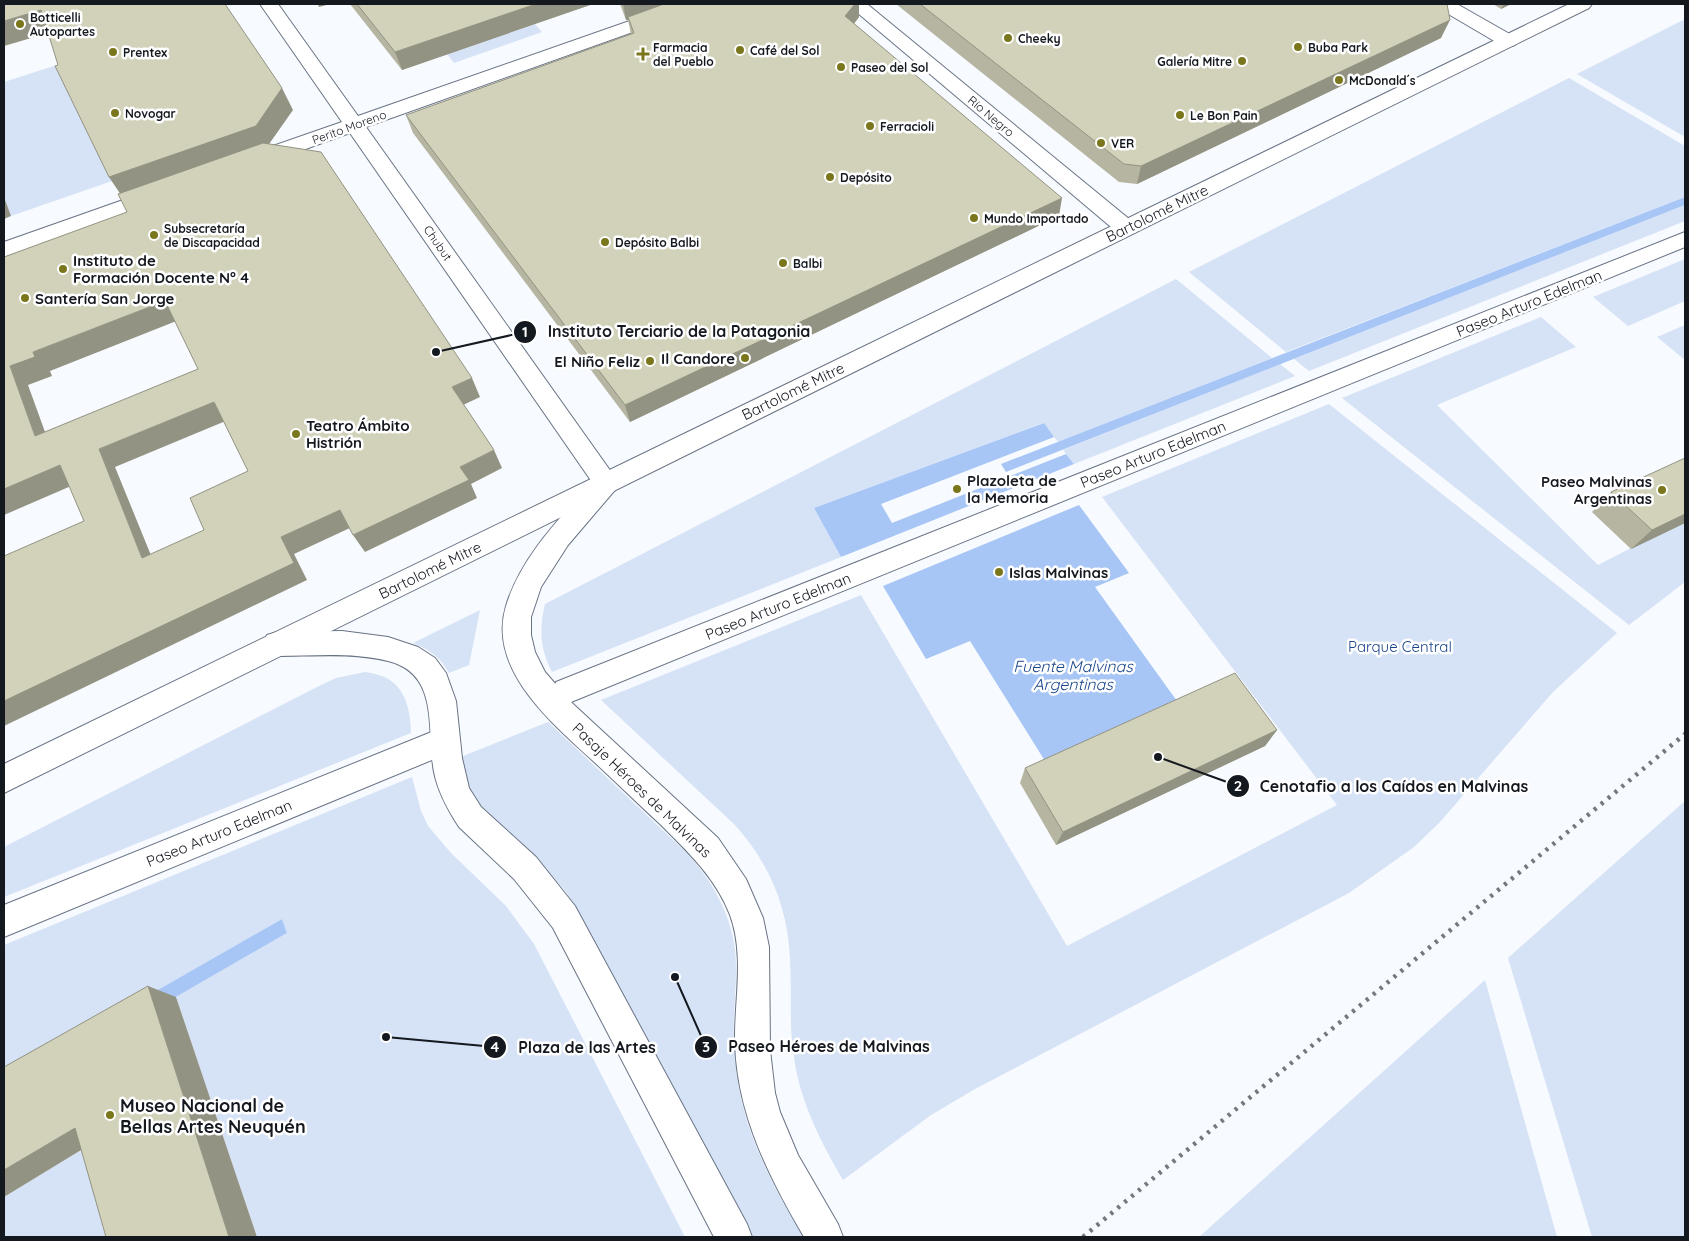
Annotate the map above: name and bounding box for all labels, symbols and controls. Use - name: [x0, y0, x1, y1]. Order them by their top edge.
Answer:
- place label: Botticelli Autopartes: [30, 10, 95, 39]
- marker: Botticelli Autopartes: [14, 18, 26, 30]
- place label: Cheeky: [1018, 31, 1061, 46]
- marker: Cheeky: [1002, 32, 1014, 44]
- place label: Farmacia del Pueblo: [653, 40, 714, 69]
- place label: Buba Park: [1308, 40, 1368, 55]
- marker: Buba Park: [1292, 41, 1304, 53]
- place label: Café del Sol: [750, 43, 820, 58]
- marker: Café del Sol: [734, 44, 746, 56]
- place label: Prentex: [123, 45, 167, 60]
- marker: Prentex: [107, 46, 119, 58]
- marker: Farmacia del Pueblo: [637, 48, 649, 60]
- place label: Galería Mitre: [1157, 54, 1232, 69]
- marker: Galería Mitre: [1236, 55, 1248, 67]
- place label: Paseo del Sol: [851, 60, 929, 75]
- marker: Paseo del Sol: [835, 61, 847, 73]
- place label: McDonald´s: [1349, 73, 1416, 88]
- marker: McDonald´s: [1333, 74, 1345, 86]
- street label: Río Negro: [965, 92, 1017, 140]
- place label: Novogar: [125, 106, 176, 121]
- marker: Novogar: [109, 107, 121, 119]
- street label: Perito Moreno: [310, 107, 388, 147]
- place label: Le Bon Pain: [1190, 108, 1258, 123]
- marker: Le Bon Pain: [1174, 109, 1186, 121]
- place label: Ferracioli: [880, 119, 934, 134]
- marker: Ferracioli: [864, 120, 876, 132]
- place label: VER: [1111, 136, 1134, 151]
- marker: VER: [1095, 137, 1107, 149]
- place label: Depósito: [840, 170, 892, 185]
- marker: Depósito: [824, 171, 836, 183]
- street label: Bartolomé Mitre: [1103, 180, 1211, 246]
- place label: Mundo Importado: [984, 211, 1089, 226]
- marker: Mundo Importado: [968, 212, 980, 224]
- place label: Subsecretaría de Discapacidad: [164, 221, 260, 250]
- street label: Chubut: [420, 222, 456, 264]
- marker: Subsecretaría de Discapacidad: [148, 229, 160, 241]
- place label: Depósito Balbi: [615, 235, 699, 250]
- marker: Depósito Balbi: [599, 236, 611, 248]
- place label: Instituto de Formación Docente N° 4: [73, 251, 249, 287]
- place label: Balbi: [793, 256, 822, 271]
- marker: Balbi: [777, 257, 789, 269]
- marker: Instituto de Formación Docente N° 4: [57, 263, 69, 275]
- street label: Paseo Arturo Edelman: [1453, 265, 1605, 341]
- place label: Santería San Jorge: [35, 289, 175, 308]
- marker: Santería San Jorge: [19, 292, 31, 304]
- callout: Instituto Terciario de la Patagonia: [513, 316, 820, 347]
- text: Instituto Terciario de la Patagonia: [548, 321, 810, 341]
- text: 1: [522, 322, 528, 341]
- place label: Il Candore: [661, 349, 735, 368]
- place label: El Niño Feliz: [554, 352, 640, 371]
- marker: Il Candore: [739, 352, 751, 364]
- marker: El Niño Feliz: [644, 355, 656, 367]
- street label: Bartolomé Mitre: [739, 358, 847, 424]
- place label: Teatro Ámbito Histrión: [306, 416, 410, 452]
- street label: Paseo Arturo Edelman: [1077, 416, 1229, 492]
- marker: Teatro Ámbito Histrión: [290, 428, 302, 440]
- place label: Plazoleta de la Memoria: [967, 471, 1057, 507]
- place label: Paseo Malvinas Argentinas: [1541, 472, 1652, 508]
- marker: Plazoleta de la Memoria: [951, 483, 963, 495]
- marker: Paseo Malvinas Argentinas: [1656, 484, 1668, 496]
- street label: Bartolomé Mitre: [376, 537, 484, 603]
- place label: Islas Malvinas: [1009, 563, 1108, 582]
- marker: Islas Malvinas: [993, 566, 1005, 578]
- street label: Paseo Arturo Edelman: [702, 568, 854, 644]
- park label: Parque Central: [1348, 637, 1452, 656]
- water label: Fuente Malvinas Argentinas: [1013, 656, 1134, 694]
- street label: Pasaje Héroes de Malvinas: [568, 718, 716, 862]
- callout: Cenotafio a los Caídos en Malvinas: [1225, 771, 1538, 802]
- text: 2: [1234, 776, 1242, 795]
- text: Cenotafio a los Caídos en Malvinas: [1260, 776, 1528, 796]
- street label: Paseo Arturo Edelman: [143, 795, 295, 871]
- callout: Paseo Héroes de Malvinas: [693, 1031, 940, 1062]
- callout: Plaza de las Artes: [483, 1032, 666, 1063]
- text: Paseo Héroes de Malvinas: [728, 1036, 930, 1056]
- text: 4: [491, 1037, 500, 1056]
- text: Plaza de las Artes: [518, 1037, 656, 1057]
- text: 3: [702, 1037, 710, 1056]
- place label: Museo Nacional de Bellas Artes Neuquén: [120, 1094, 306, 1138]
- marker: Museo Nacional de Bellas Artes Neuquén: [104, 1109, 116, 1121]

